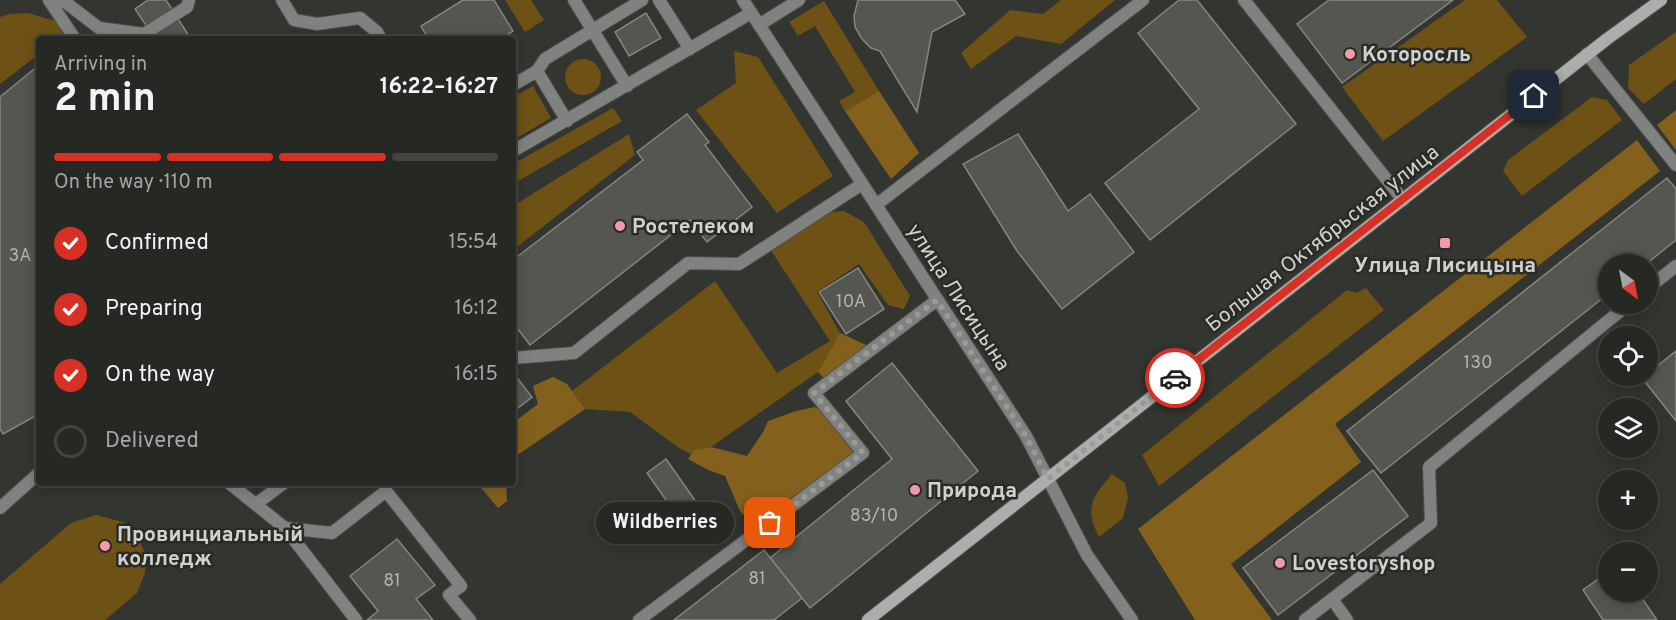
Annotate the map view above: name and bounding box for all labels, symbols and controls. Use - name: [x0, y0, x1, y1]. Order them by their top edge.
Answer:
- place label: Которосль: [1362, 42, 1471, 69]
- marker: Которосль: [1343, 47, 1357, 61]
- text: Arriving in: [54, 52, 147, 78]
- pin: [1508, 70, 1559, 121]
- text: 16:22–16:27: [380, 74, 498, 101]
- text: 2 min: [54, 76, 156, 125]
- icon: home: [1517, 79, 1550, 112]
- street label: Большая Октябрьская улица: [1201, 140, 1445, 339]
- text: On the way · 110 m: [54, 170, 213, 196]
- place label: Ростелеком: [632, 214, 754, 241]
- marker: Ростелеком: [613, 219, 627, 233]
- street label: улица Лисицына: [900, 219, 1015, 377]
- icon: check: [54, 227, 87, 260]
- text: Confirmed: [105, 230, 209, 257]
- text: 15:54: [448, 230, 498, 256]
- marker: Улица Лисицына: [1438, 236, 1452, 250]
- house number: 3А: [9, 245, 31, 268]
- place label: Улица Лисицына: [1354, 253, 1536, 280]
- north arrow: [1598, 254, 1658, 314]
- map controls: [1598, 254, 1658, 602]
- house number: 10А: [836, 291, 866, 314]
- icon: check: [54, 293, 87, 326]
- text: Preparing: [105, 296, 203, 323]
- text: 16:12: [454, 296, 498, 322]
- button: locate: [1598, 326, 1658, 386]
- courier: [1145, 348, 1205, 408]
- house number: 130: [1464, 352, 1492, 375]
- icon: check: [54, 359, 87, 392]
- text: On the way: [105, 362, 215, 389]
- text: 16:15: [454, 362, 498, 388]
- icon: car: [1159, 362, 1192, 395]
- button: layers: [1598, 398, 1658, 458]
- text: Delivered: [105, 428, 199, 455]
- button: +: [1598, 470, 1658, 530]
- place label: Природа: [927, 478, 1017, 505]
- marker: Природа: [908, 483, 922, 497]
- pin: [744, 497, 795, 548]
- callout: Wildberries: [596, 502, 734, 544]
- house number: 83/10: [850, 505, 898, 528]
- icon: bag: [753, 506, 786, 539]
- text: Wildberries: [612, 510, 718, 536]
- place label: Провинциальный колледж: [117, 522, 303, 573]
- marker: Провинциальный колледж: [98, 539, 112, 553]
- button: −: [1598, 542, 1658, 602]
- place label: Lovestoryshop: [1292, 551, 1436, 578]
- marker: Lovestoryshop: [1273, 556, 1287, 570]
- house number: 81: [748, 568, 766, 591]
- house number: 81: [383, 570, 401, 593]

